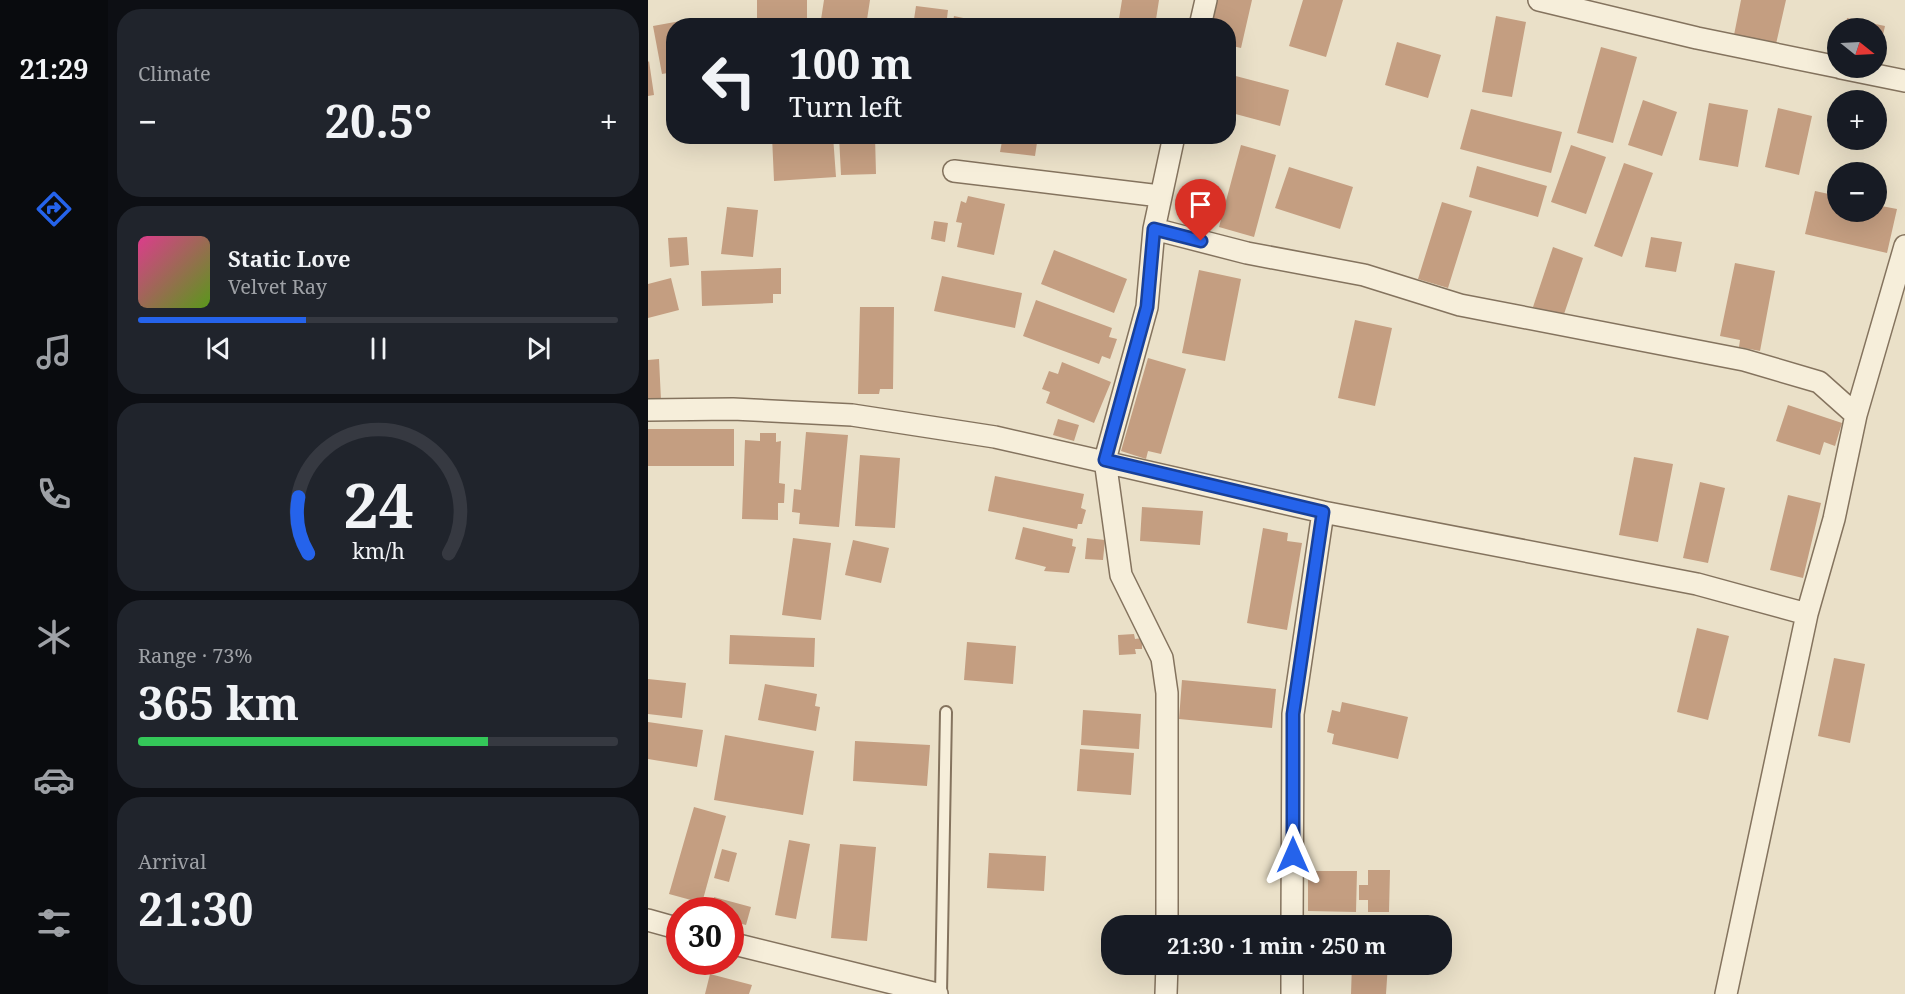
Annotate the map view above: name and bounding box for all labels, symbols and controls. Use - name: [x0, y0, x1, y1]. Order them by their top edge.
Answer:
- north arrow: [1827, 18, 1887, 78]
- map controls: [1827, 18, 1887, 222]
- text: 100 m: [789, 34, 913, 91]
- icon: left: [690, 42, 768, 120]
- text: 21:29: [19, 50, 89, 87]
- text: Climate: [138, 60, 211, 87]
- text: Turn left: [789, 88, 902, 125]
- text: 20.5°: [325, 90, 432, 151]
- button: +: [1827, 90, 1887, 150]
- text: −: [138, 99, 157, 144]
- text: +: [600, 99, 618, 144]
- button: −: [1827, 162, 1887, 222]
- pin: [1175, 179, 1226, 241]
- icon: directions: [33, 188, 75, 230]
- icon: arrive: [1184, 188, 1217, 221]
- text: Static Love: [228, 243, 351, 273]
- text: Velvet Ray: [228, 273, 327, 300]
- icon: music: [33, 331, 75, 373]
- icon: previous: [202, 332, 235, 365]
- icon: pause: [362, 332, 395, 365]
- icon: next: [522, 332, 555, 365]
- text: 24: [343, 461, 413, 546]
- icon: phone: [33, 473, 75, 515]
- text: km/h: [352, 536, 405, 565]
- icon: climate: [33, 616, 75, 658]
- text: Range · 73%: [138, 642, 252, 669]
- text: 365 km: [138, 672, 299, 733]
- icon: car: [33, 759, 75, 801]
- position arrow: [1261, 823, 1325, 887]
- text: Arrival: [138, 848, 206, 875]
- text: 21:30: [138, 878, 253, 939]
- speed limit sign: 30: [666, 897, 744, 975]
- icon: filters: [33, 902, 75, 944]
- text: 21:30 · 1 min · 250 m: [1167, 930, 1386, 960]

